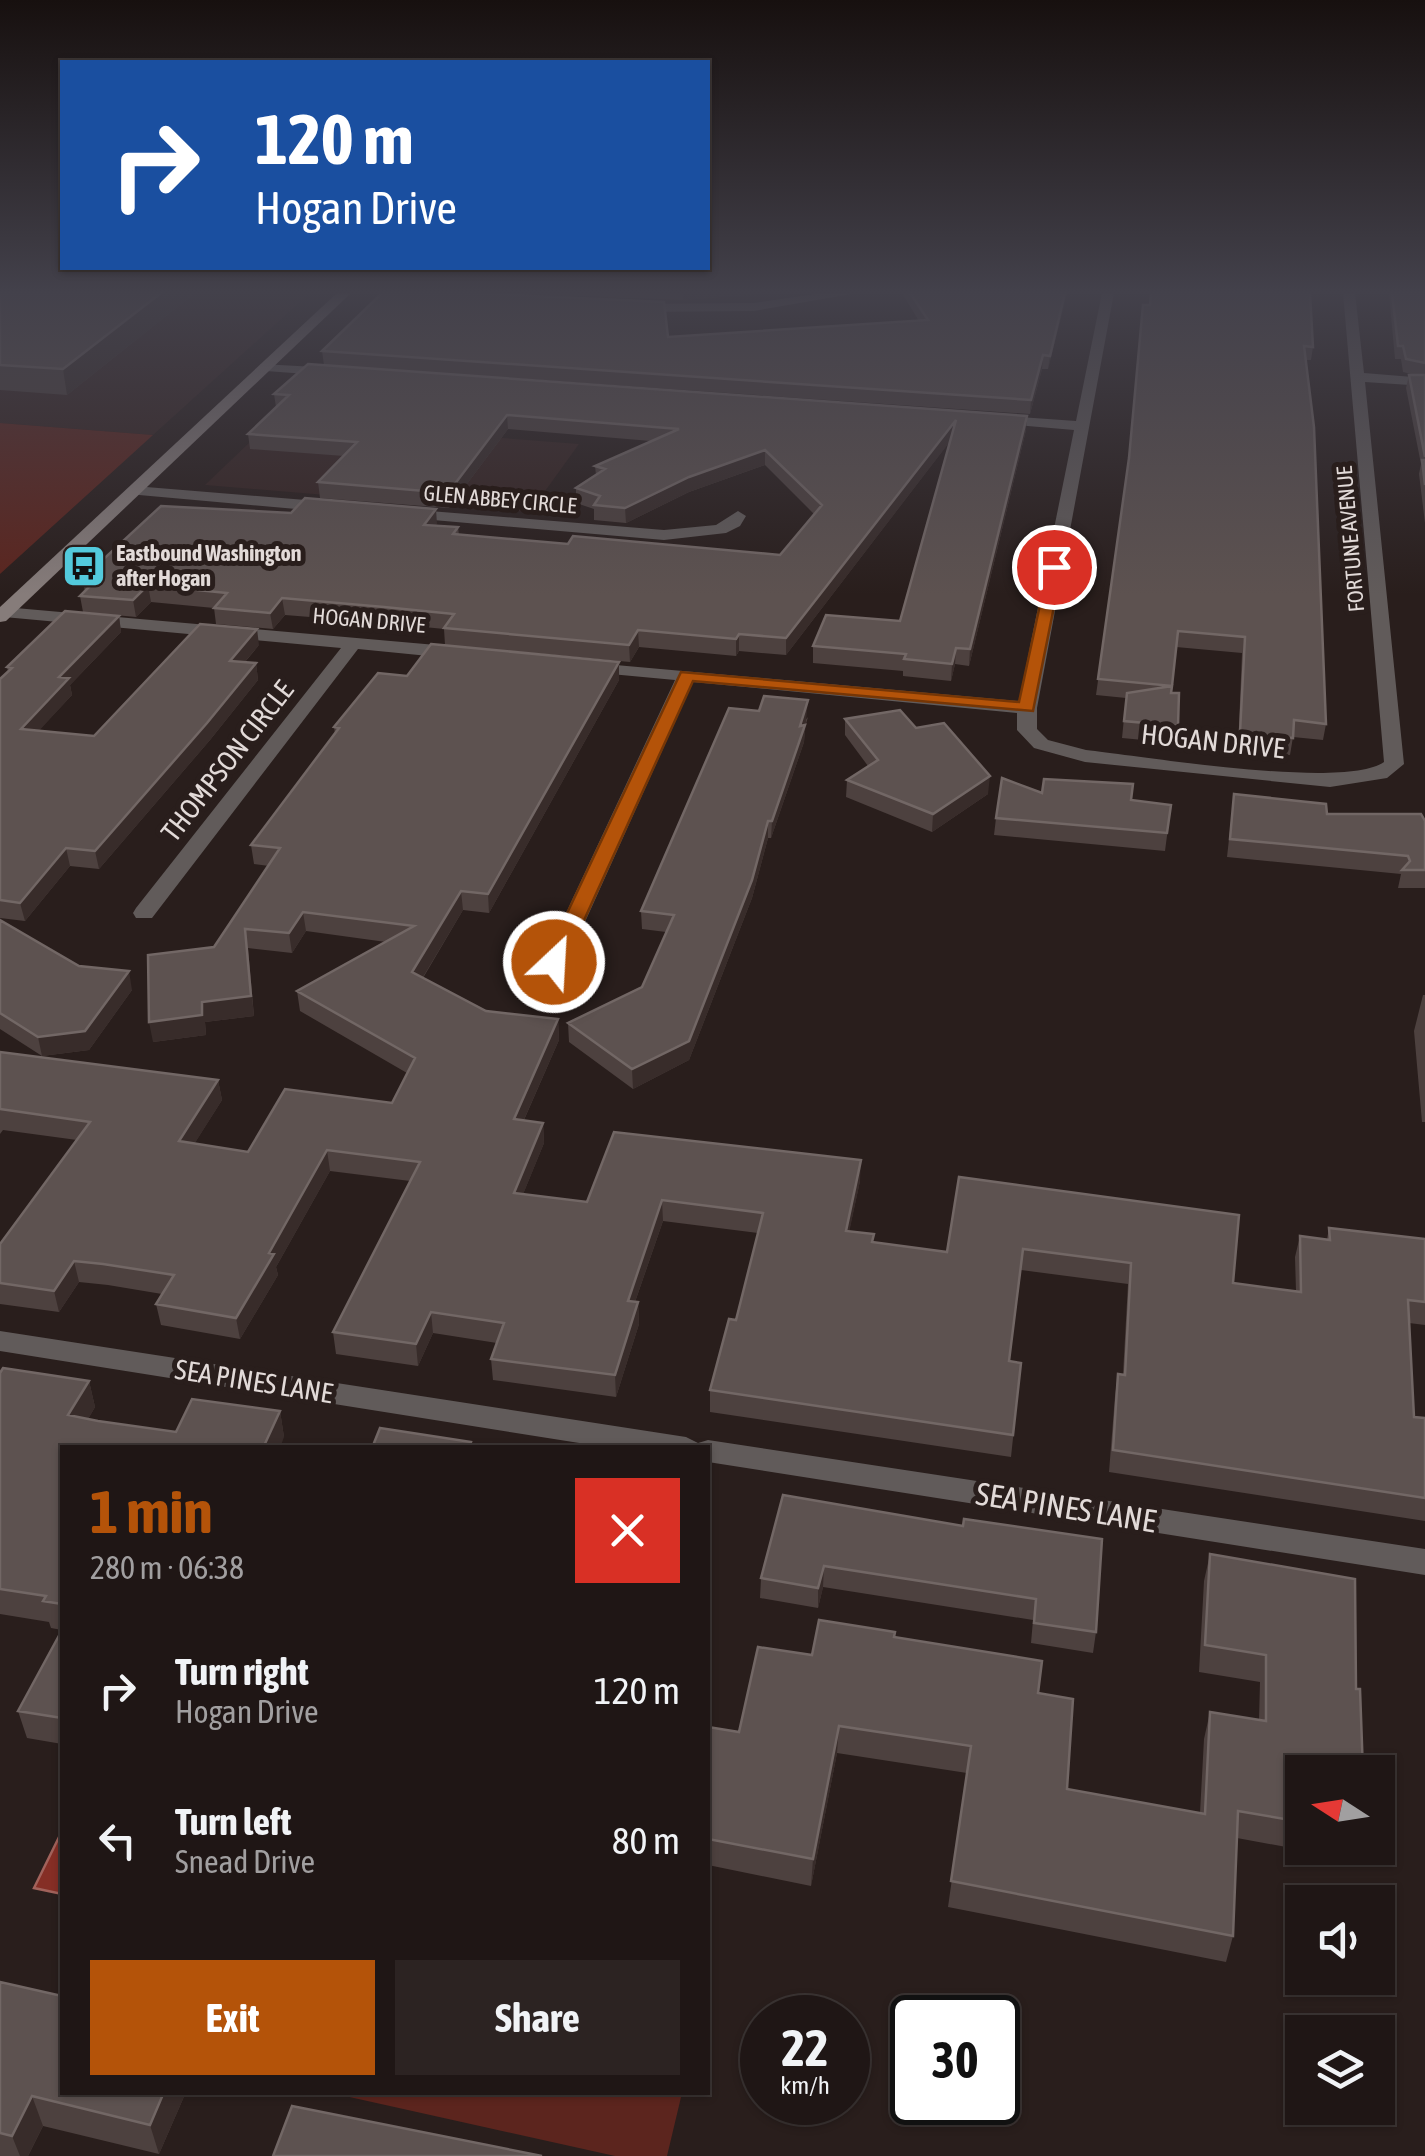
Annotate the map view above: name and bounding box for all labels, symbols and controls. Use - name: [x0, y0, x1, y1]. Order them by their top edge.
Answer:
- text: 120 m: [255, 99, 414, 179]
- icon: right: [90, 100, 220, 230]
- text: Hogan Drive: [255, 182, 457, 234]
- street label: FORTUNE AVENUE: [1331, 464, 1369, 613]
- street label: GLEN ABBEY CIRCLE: [422, 479, 578, 519]
- pin: [1012, 525, 1097, 610]
- place label: Eastbound Washington after Hogan: [116, 540, 301, 591]
- icon: arrive: [1027, 540, 1082, 595]
- bus stop icon: Eastbound Washington after Hogan: [61, 543, 107, 589]
- street label: HOGAN DRIVE: [312, 602, 427, 638]
- street label: THOMPSON CIRCLE: [154, 674, 300, 848]
- street label: HOGAN DRIVE: [1140, 718, 1286, 764]
- position arrow: [502, 910, 606, 1014]
- street label: SEA PINES LANE: [173, 1353, 335, 1409]
- street label: SEA PINES LANE: [973, 1475, 1159, 1540]
- text: 1 min: [90, 1477, 213, 1546]
- button: close: [575, 1478, 680, 1583]
- text: 280 m · 06:38: [90, 1549, 244, 1586]
- text: Turn right: [175, 1650, 309, 1693]
- icon: right: [90, 1663, 145, 1718]
- text: 120 m: [594, 1669, 680, 1712]
- text: Hogan Drive: [175, 1693, 319, 1730]
- north arrow: [1285, 1755, 1395, 1865]
- map controls: [1285, 1755, 1395, 2125]
- text: Turn left: [175, 1800, 291, 1843]
- icon: left: [90, 1813, 145, 1868]
- text: 80 m: [612, 1819, 680, 1862]
- text: Snead Drive: [175, 1843, 315, 1880]
- button: sound: [1285, 1885, 1395, 1995]
- button: Exit: [90, 1960, 375, 2075]
- button: Share: [395, 1960, 680, 2075]
- speed limit sign: 30: [890, 1995, 1020, 2125]
- button: layers: [1285, 2015, 1395, 2125]
- text: 22: [781, 2019, 828, 2077]
- text: km/h: [780, 2071, 830, 2099]

